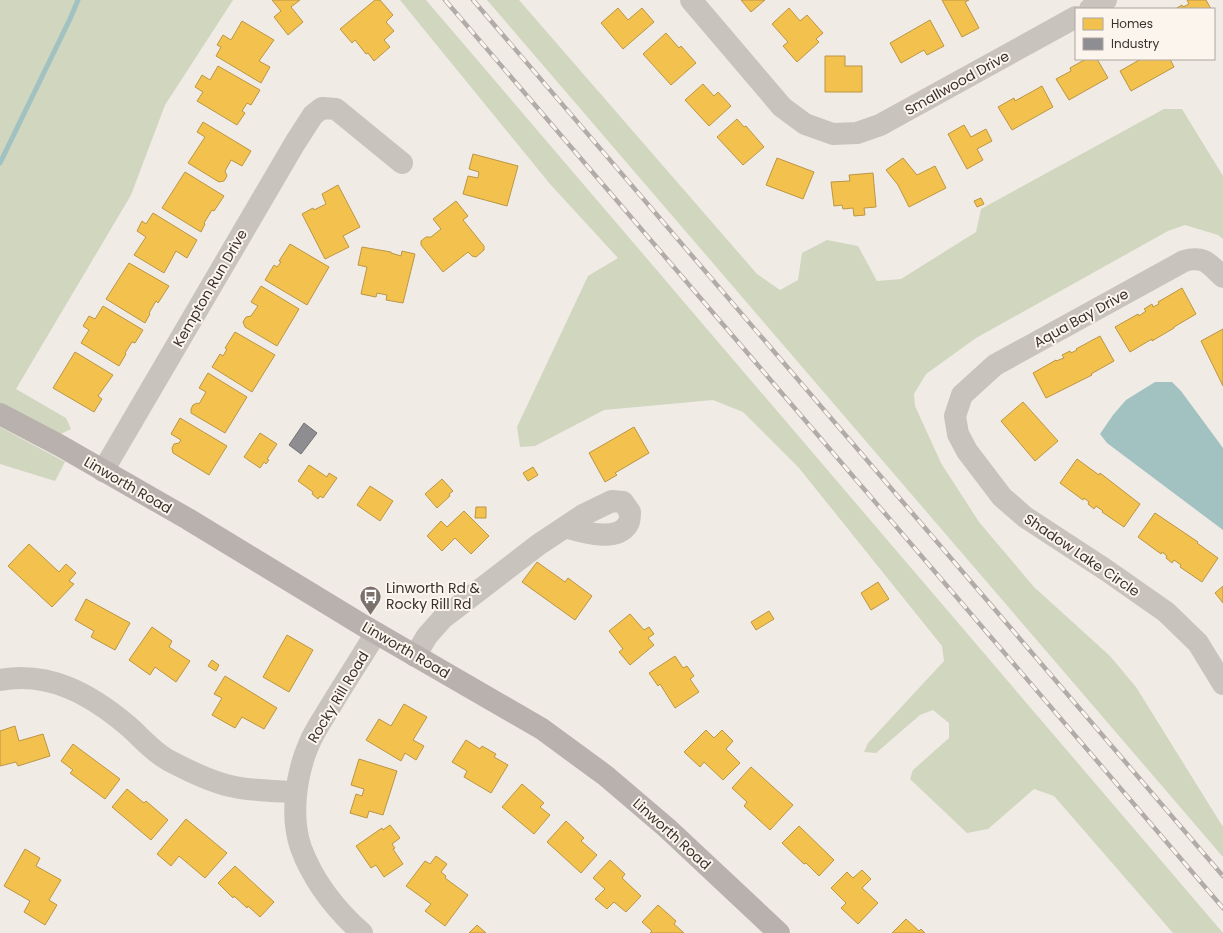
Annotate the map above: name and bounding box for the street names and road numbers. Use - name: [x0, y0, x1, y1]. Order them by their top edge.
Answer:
- street label: Smallwood Drive: [901, 46, 1013, 120]
- street label: Kempton Run Drive: [168, 225, 252, 351]
- street label: Aqua Bay Drive: [1030, 283, 1132, 352]
- street label: Linworth Road: [80, 452, 176, 518]
- street label: Shadow Lake Circle: [1020, 509, 1144, 601]
- street label: Linworth Road: [358, 617, 454, 683]
- street label: Rocky Rill Road: [303, 647, 373, 747]
- street label: Linworth Road: [629, 794, 715, 874]

